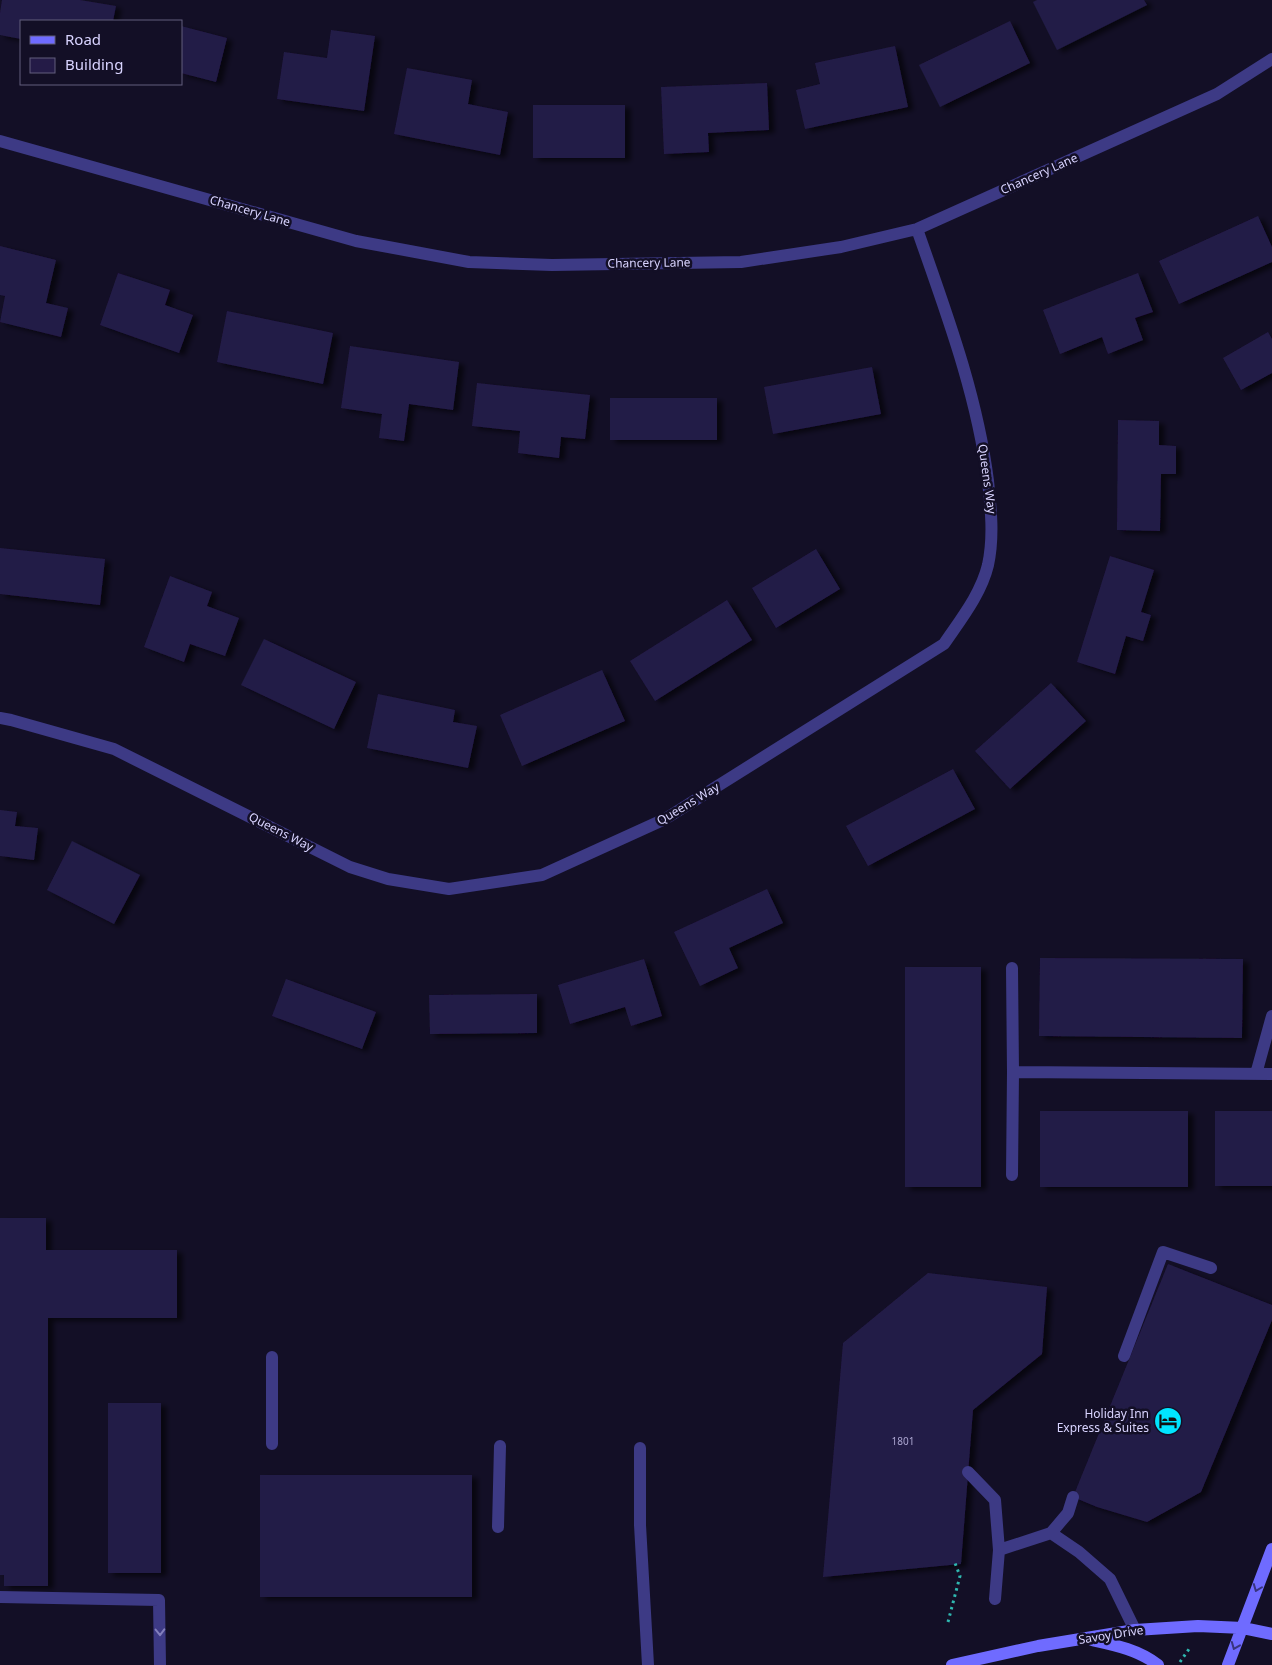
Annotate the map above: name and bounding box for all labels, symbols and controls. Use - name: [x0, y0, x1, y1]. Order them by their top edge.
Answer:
- legend: [20, 20, 182, 85]
- text: Road: [65, 29, 101, 49]
- text: Building: [65, 54, 123, 74]
- street label: Chancery Lane: [997, 149, 1080, 198]
- street label: Chancery Lane: [208, 191, 293, 230]
- street label: Chancery Lane: [607, 253, 691, 272]
- street label: Queens Way: [974, 443, 1001, 516]
- street label: Queens Way: [653, 778, 723, 829]
- street label: Queens Way: [246, 808, 317, 856]
- place label: Holiday Inn Express & Suites: [1057, 1405, 1149, 1436]
- hotel icon: Holiday Inn Express & Suites: [1153, 1406, 1183, 1436]
- house number: 1801: [892, 1434, 914, 1448]
- one-way arrow: [1253, 1583, 1263, 1592]
- street label: Savoy Drive: [1077, 1621, 1145, 1648]
- one-way arrow: [155, 1629, 165, 1637]
- one-way arrow: [1231, 1642, 1241, 1650]

